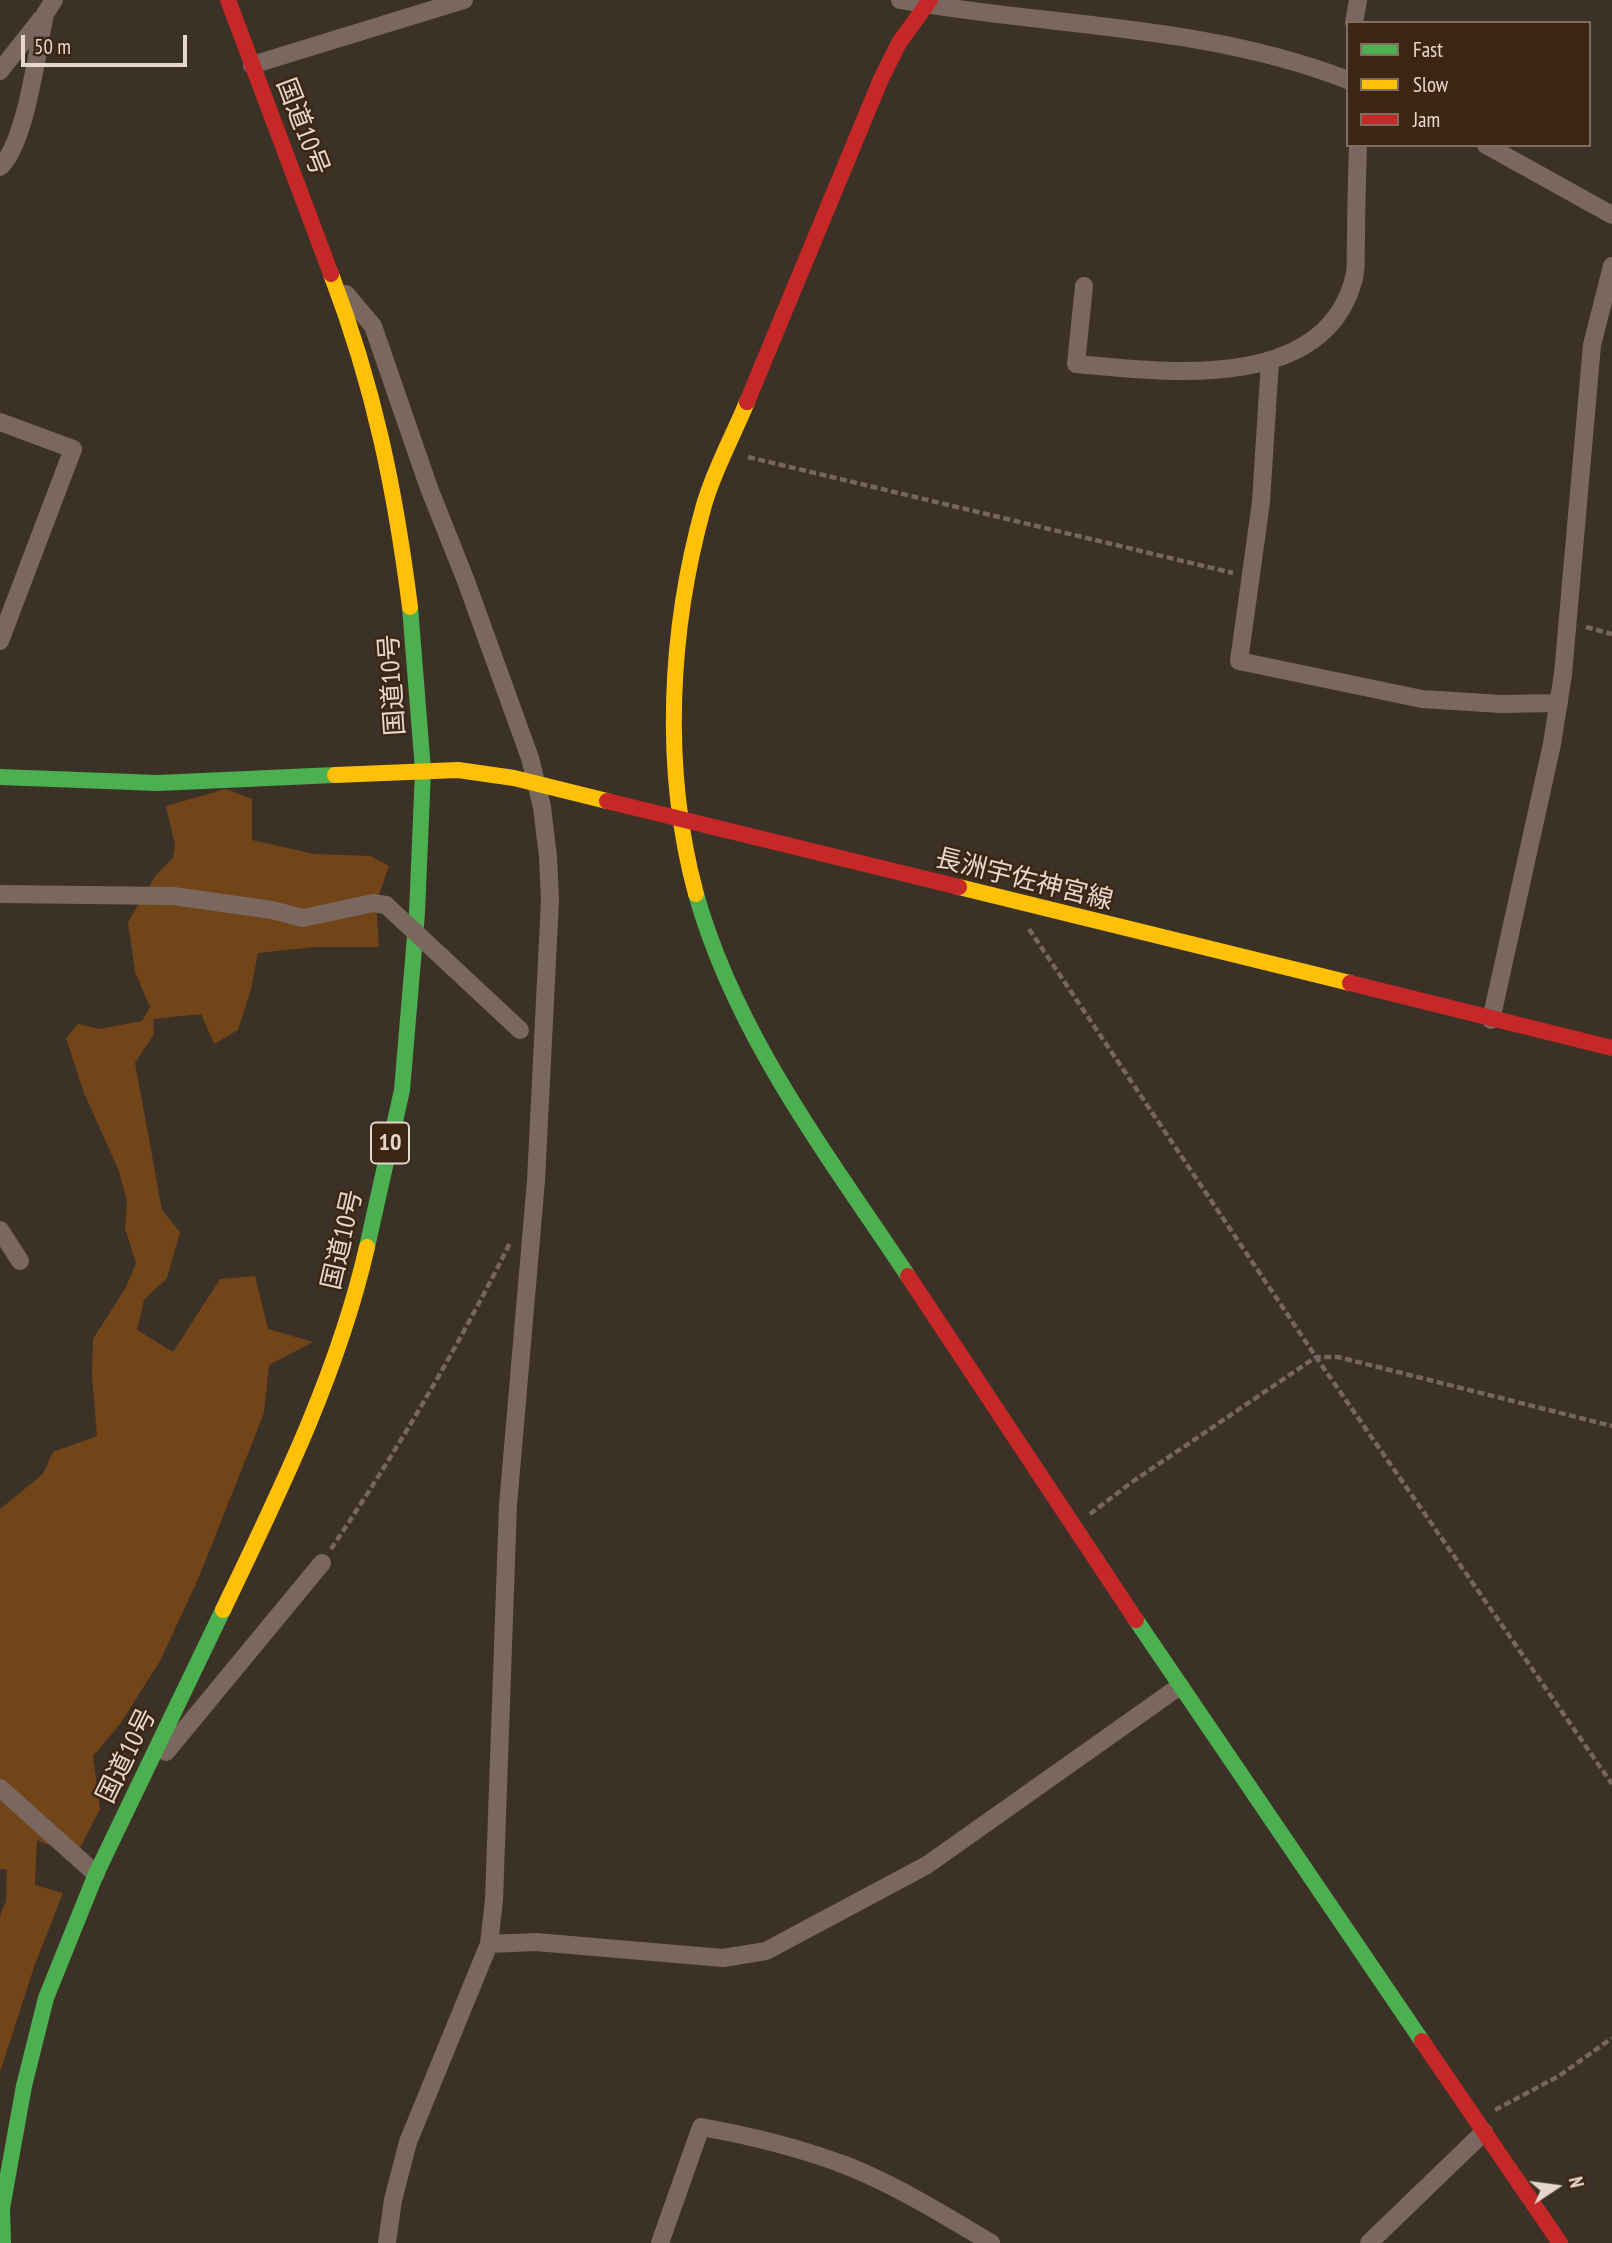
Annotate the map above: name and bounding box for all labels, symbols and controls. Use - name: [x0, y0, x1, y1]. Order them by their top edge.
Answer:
- scale bar: [24, 21, 191, 65]
- legend: [1346, 21, 1591, 147]
- text: 50 m: [34, 33, 71, 60]
- text: Fast: [1413, 36, 1443, 63]
- text: Slow: [1413, 71, 1448, 98]
- street label: 国道10号: [269, 74, 335, 180]
- text: Jam: [1413, 106, 1440, 133]
- street label: 国道10号: [374, 633, 412, 737]
- street label: 長洲宇佐神宮線: [932, 843, 1116, 917]
- road number: 10: [371, 1122, 409, 1163]
- street label: 国道10号: [316, 1187, 370, 1293]
- street label: 国道10号: [91, 1704, 163, 1808]
- north arrow: [1521, 2152, 1591, 2222]
- text: N: [1564, 2175, 1589, 2190]

